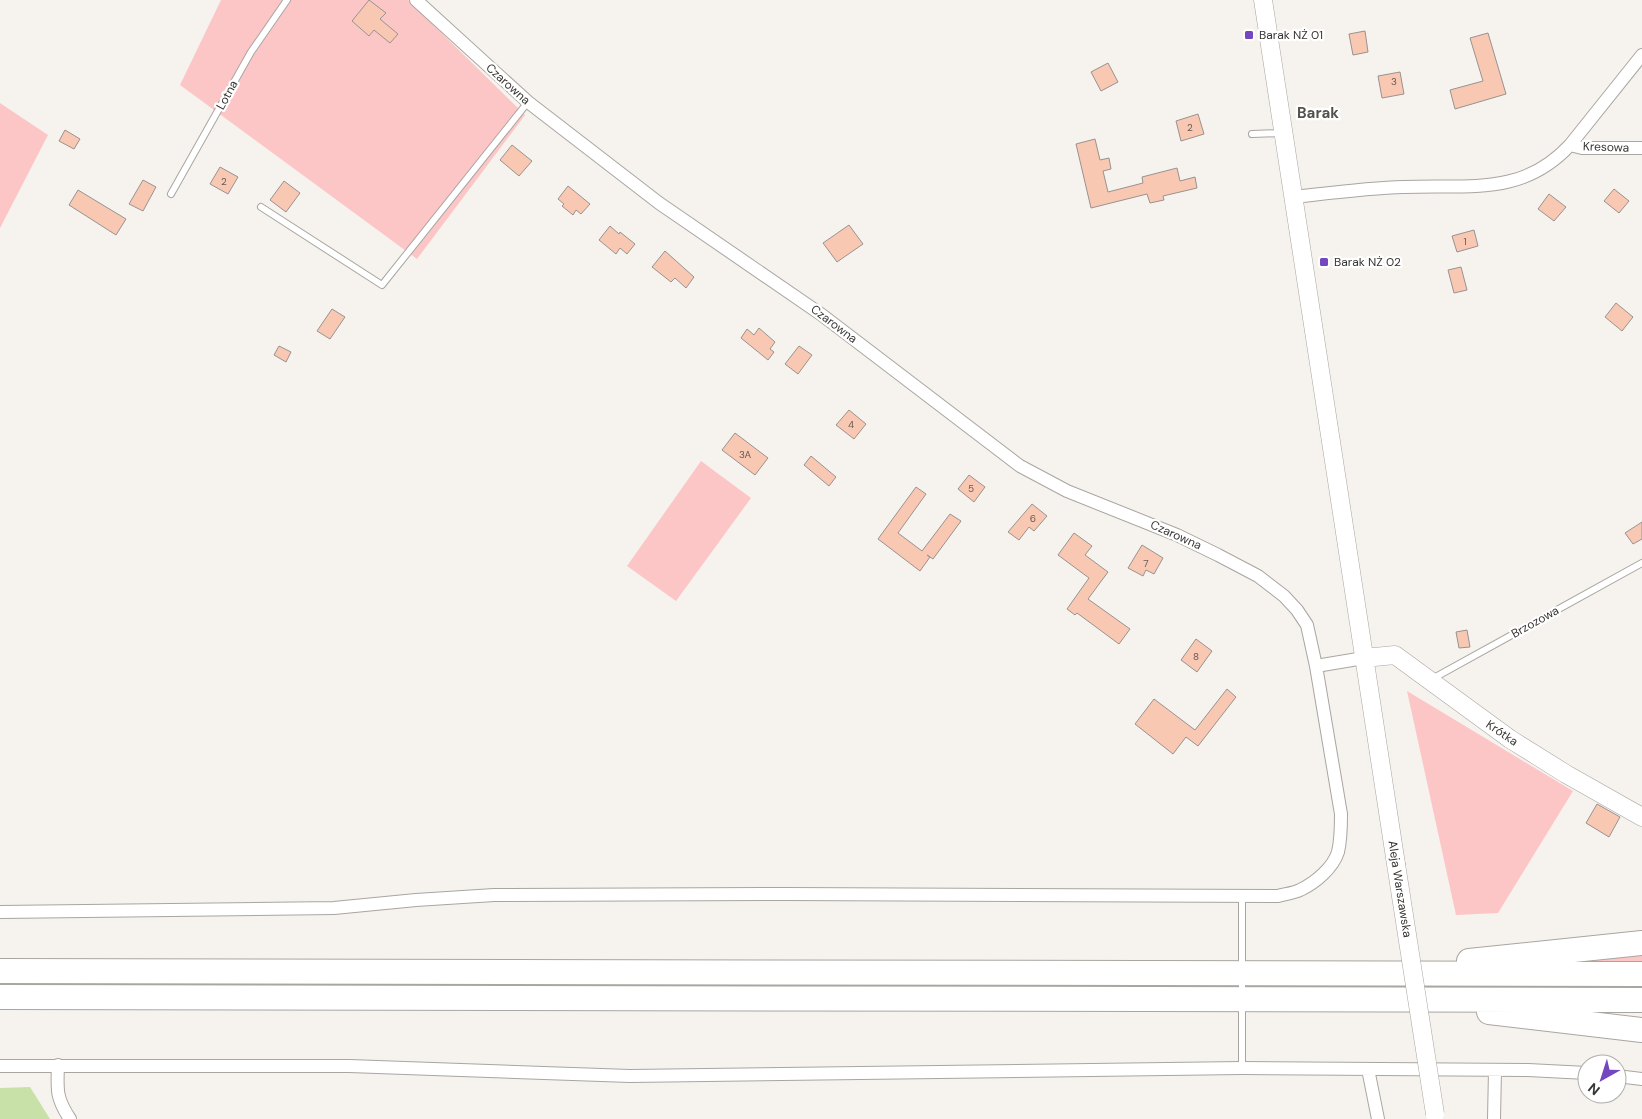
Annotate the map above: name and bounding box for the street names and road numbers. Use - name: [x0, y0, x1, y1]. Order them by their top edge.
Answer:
- street label: Czarowna: [482, 60, 534, 108]
- street label: Lotna: [212, 78, 242, 112]
- street label: Kresowa: [1583, 138, 1629, 156]
- street label: Czarowna: [807, 301, 861, 347]
- street label: Czarowna: [1148, 517, 1204, 553]
- street label: Brzozowa: [1508, 602, 1562, 642]
- street label: Krótka: [1483, 716, 1521, 750]
- street label: Aleja Warszawska: [1384, 839, 1416, 939]

